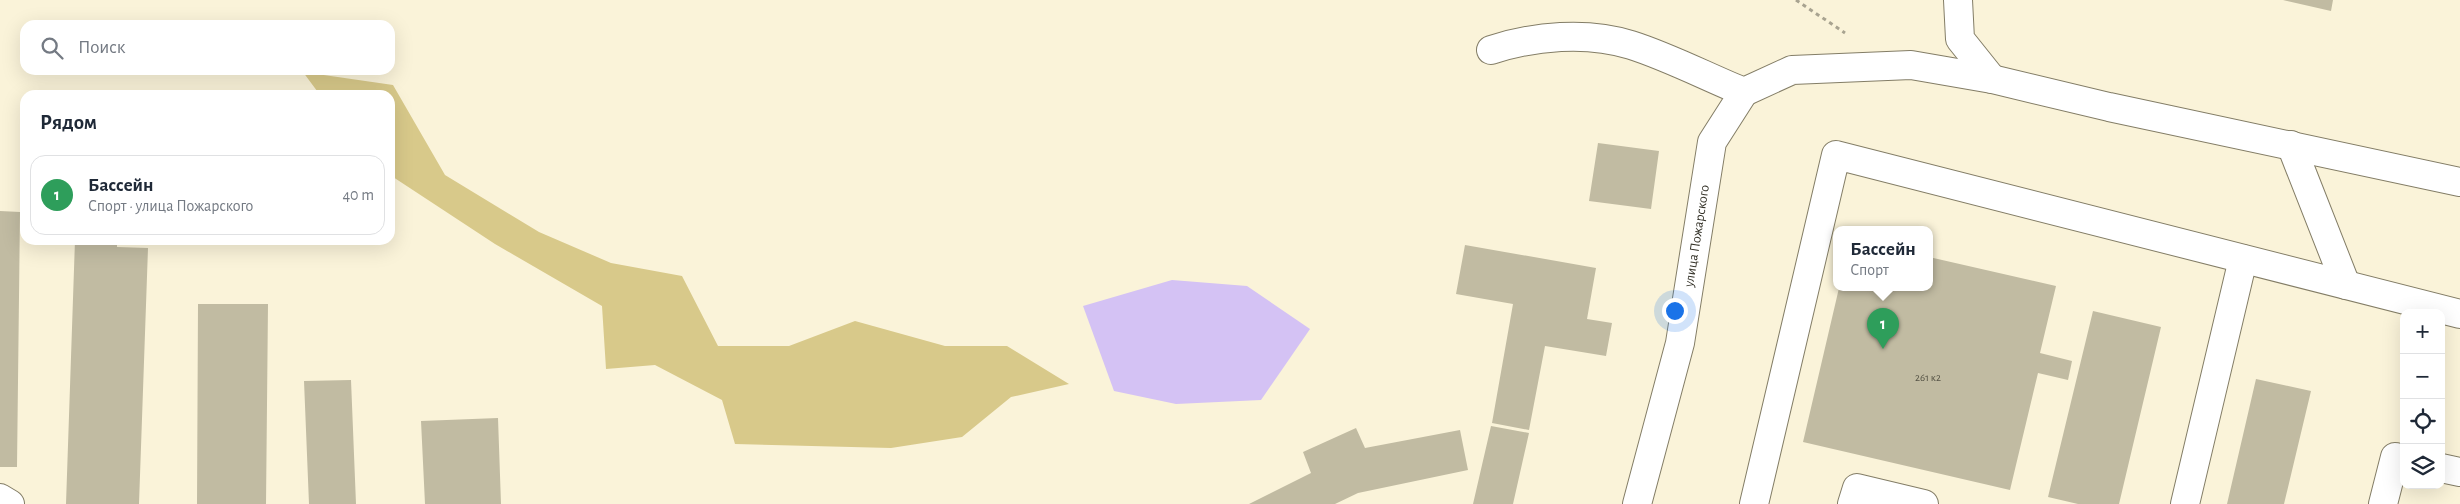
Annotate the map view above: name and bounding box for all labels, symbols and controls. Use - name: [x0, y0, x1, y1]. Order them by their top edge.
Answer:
- search box: [20, 20, 395, 75]
- icon: search: [38, 34, 66, 62]
- text: Поиск: [78, 38, 125, 57]
- text: Рядом: [40, 112, 97, 133]
- text: Бассейн: [88, 176, 153, 195]
- street label: улица Пожарского: [1682, 184, 1712, 289]
- text: 1: [54, 187, 60, 203]
- text: 40 m: [342, 187, 374, 203]
- text: Спорт · улица Пожарского: [88, 198, 253, 214]
- popup: [1833, 226, 1933, 291]
- text: Бассейн: [1850, 240, 1916, 259]
- text: Спорт: [1850, 262, 1889, 278]
- your location: [1662, 298, 1688, 324]
- pin: 1: [1867, 308, 1899, 349]
- map controls: [2400, 309, 2445, 489]
- button: +: [2400, 309, 2445, 354]
- button: −: [2400, 354, 2445, 399]
- house number: 261 к2: [1915, 372, 1941, 383]
- button: locate: [2400, 399, 2445, 444]
- button: layers: [2400, 444, 2445, 489]

